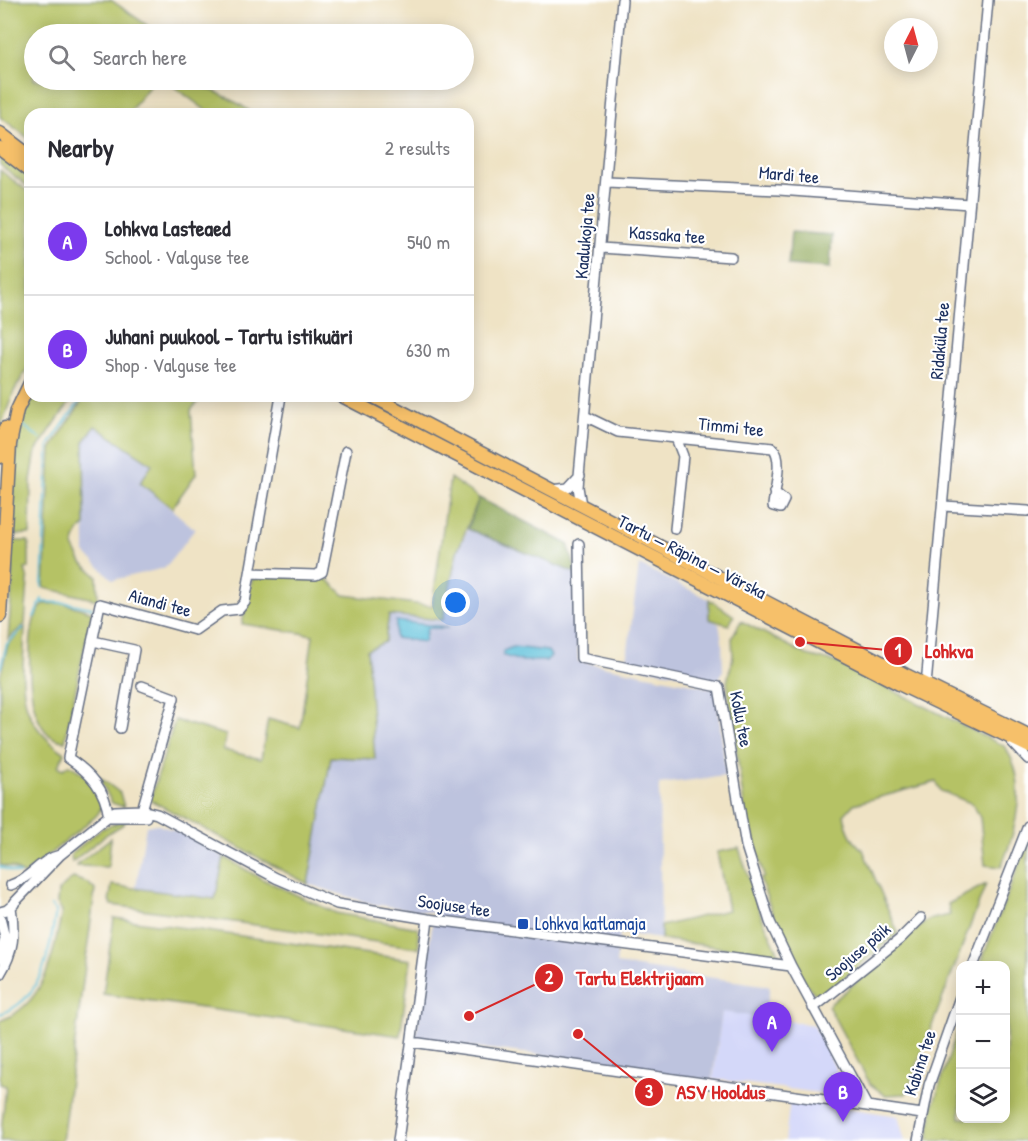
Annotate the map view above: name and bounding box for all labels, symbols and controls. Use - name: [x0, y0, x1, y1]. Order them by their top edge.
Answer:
- north arrow: [884, 18, 938, 72]
- search box: [24, 24, 474, 90]
- icon: search: [45, 41, 78, 74]
- text: Search here: [93, 42, 187, 72]
- text: Nearby: [48, 130, 114, 165]
- text: 2 results: [385, 134, 450, 161]
- street label: Mardi tee: [758, 159, 820, 190]
- street label: Kaalukoja tee: [568, 192, 601, 280]
- text: Lohkva Lasteaed: [105, 213, 230, 243]
- street label: Kassaka tee: [628, 219, 706, 250]
- text: A: [63, 228, 72, 255]
- text: 540 m: [407, 228, 450, 255]
- text: School · Valguse tee: [105, 243, 249, 270]
- street label: Ridaküla tee: [924, 301, 955, 381]
- text: Juhani puukool - Tartu istikuäri: [105, 321, 353, 351]
- text: B: [62, 336, 73, 363]
- text: 630 m: [406, 336, 450, 363]
- text: Shop · Valguse tee: [105, 351, 237, 378]
- street label: Timmi tee: [697, 411, 765, 442]
- street label: Tartu — Räpina — Värska: [614, 508, 771, 605]
- street label: Aiandi tee: [126, 582, 194, 623]
- your location: [441, 588, 470, 617]
- callout: Lohkva: [883, 632, 985, 670]
- text: Lohkva: [925, 637, 973, 664]
- text: 1: [895, 638, 902, 663]
- street label: Kollu tee: [724, 689, 759, 749]
- street label: Soojuse tee: [416, 888, 492, 923]
- place label: Lohkva katlamaja: [535, 911, 646, 936]
- street label: Soojuse põik: [819, 916, 896, 987]
- marker: Lohkva katlamaja: [516, 917, 530, 931]
- callout: Tartu Elektrijaam: [534, 959, 716, 997]
- map controls: [956, 961, 1010, 1123]
- button: +: [956, 961, 1010, 1015]
- text: Tartu Elektrijaam: [575, 964, 704, 991]
- text: 2: [545, 965, 554, 990]
- pin: A: [752, 1002, 792, 1052]
- button: −: [956, 1015, 1010, 1069]
- street label: Kabina tee: [897, 1027, 942, 1099]
- button: layers: [956, 1069, 1010, 1123]
- pin: B: [824, 1072, 862, 1122]
- callout: ASV Hooldus: [634, 1073, 778, 1111]
- text: ASV Hooldus: [676, 1078, 766, 1105]
- text: 3: [645, 1079, 653, 1104]

